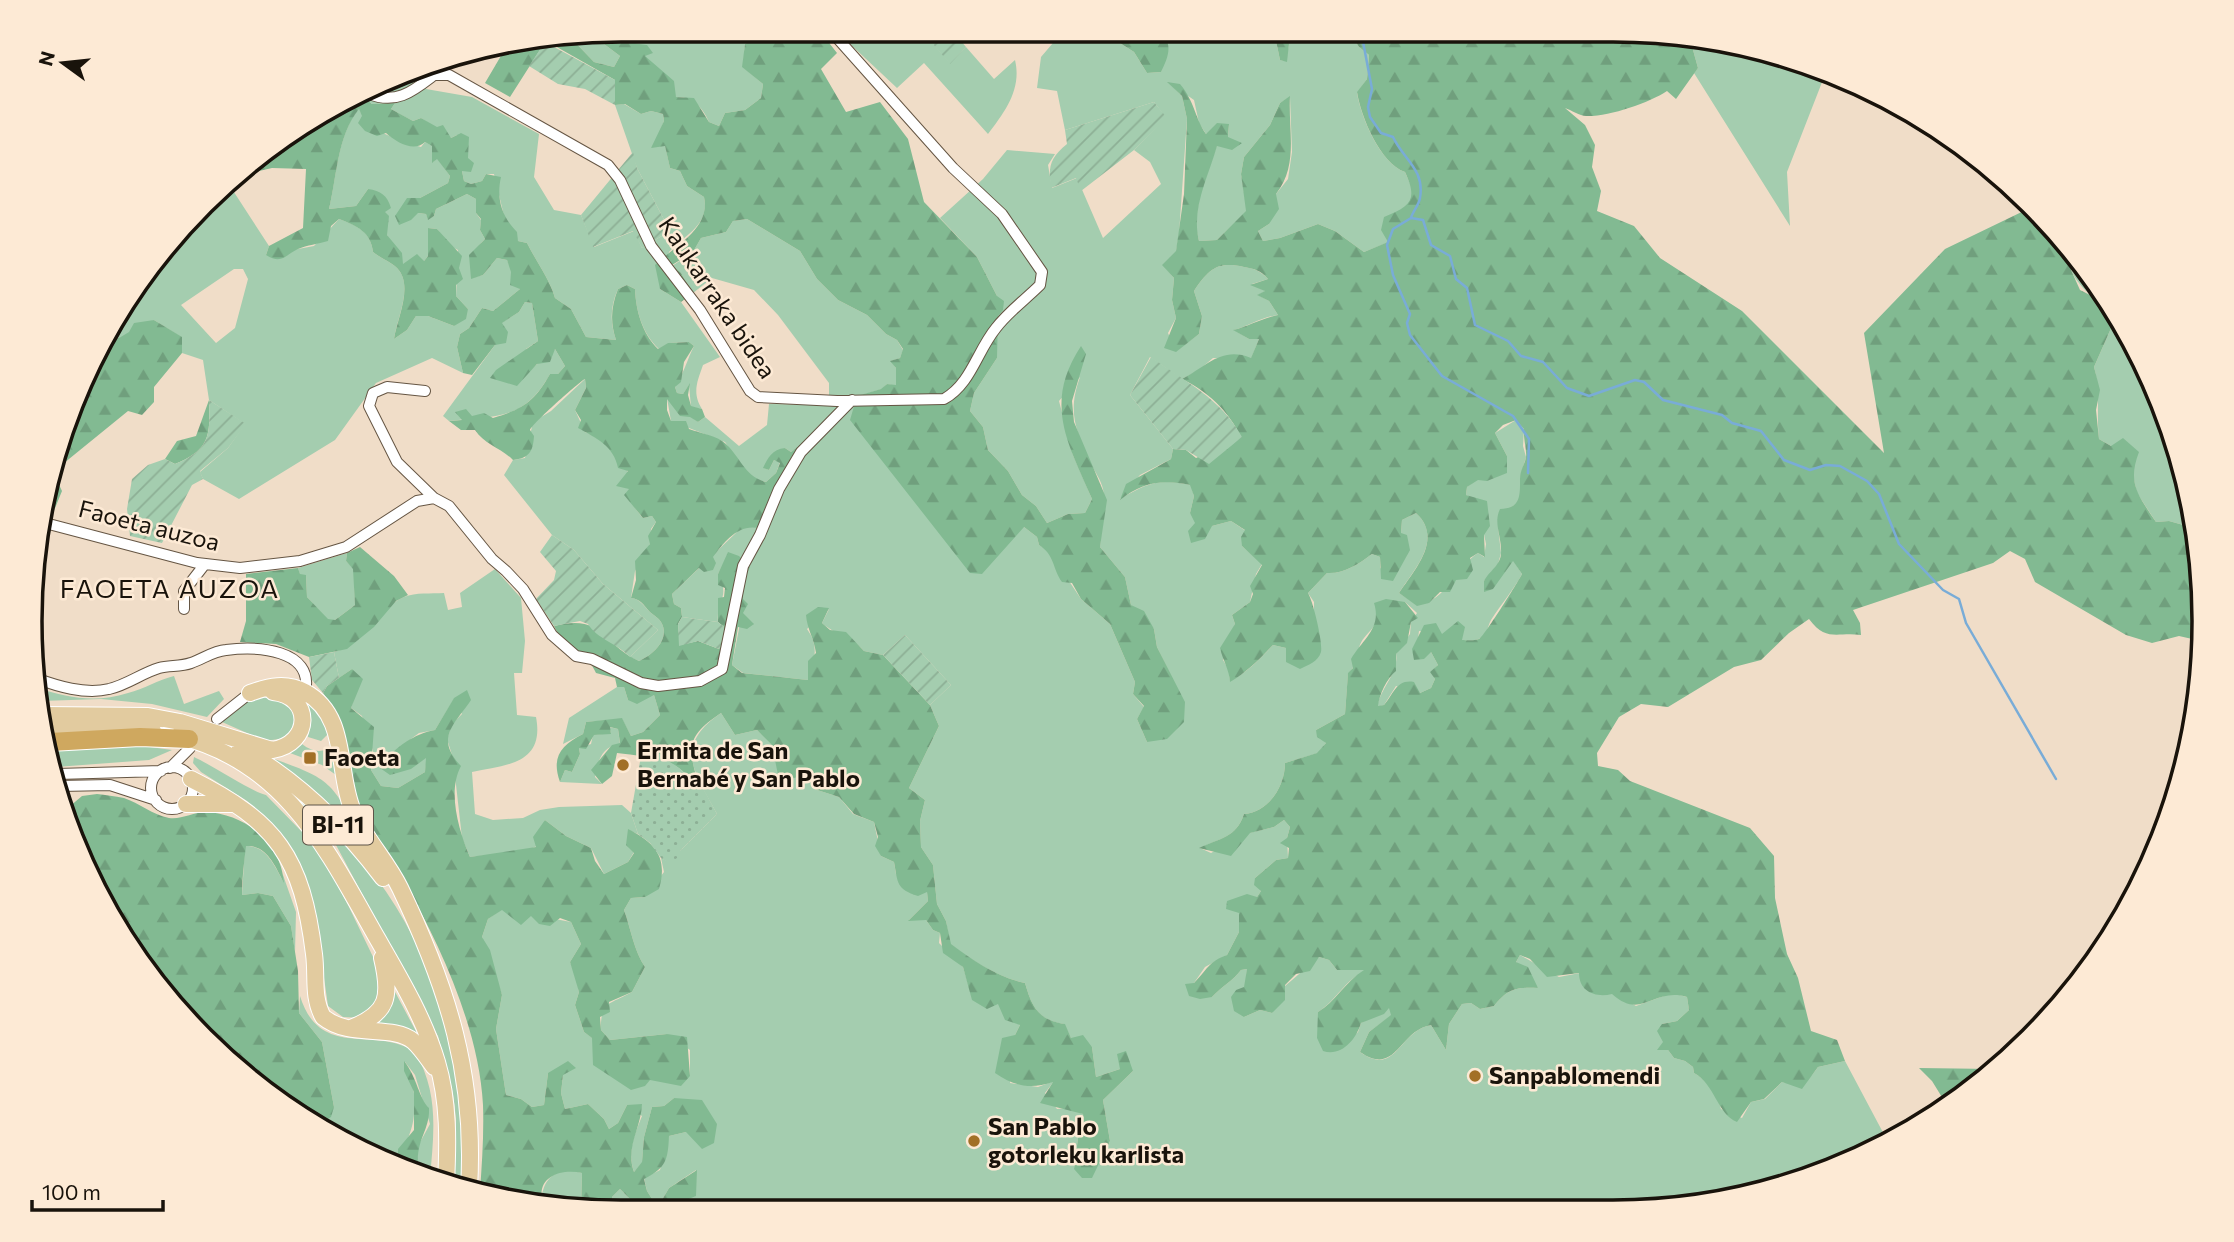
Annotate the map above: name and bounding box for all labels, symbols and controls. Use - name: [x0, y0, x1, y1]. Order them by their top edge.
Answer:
- north arrow: [28, 28, 98, 98]
- text: N: [33, 49, 59, 68]
- street label: Kaukarraka bidea: [653, 211, 783, 383]
- street label: Faoeta auzoa: [76, 493, 223, 556]
- district label: FAOETA AUZOA: [60, 572, 280, 603]
- place label: Ermita de San Bernabé y San Pablo: [637, 735, 860, 792]
- place label: Faoeta: [324, 742, 400, 771]
- marker: Faoeta: [302, 750, 318, 766]
- marker: Ermita de San Bernabé y San Pablo: [615, 757, 631, 773]
- road number: BI-11: [303, 806, 373, 845]
- place label: Sanpablomendi: [1489, 1060, 1660, 1089]
- marker: Sanpablomendi: [1467, 1068, 1483, 1084]
- place label: San Pablo gotorleku karlista: [988, 1111, 1184, 1168]
- marker: San Pablo gotorleku karlista: [966, 1133, 982, 1149]
- scale bar: [32, 1168, 163, 1212]
- text: 100 m: [42, 1179, 101, 1204]

